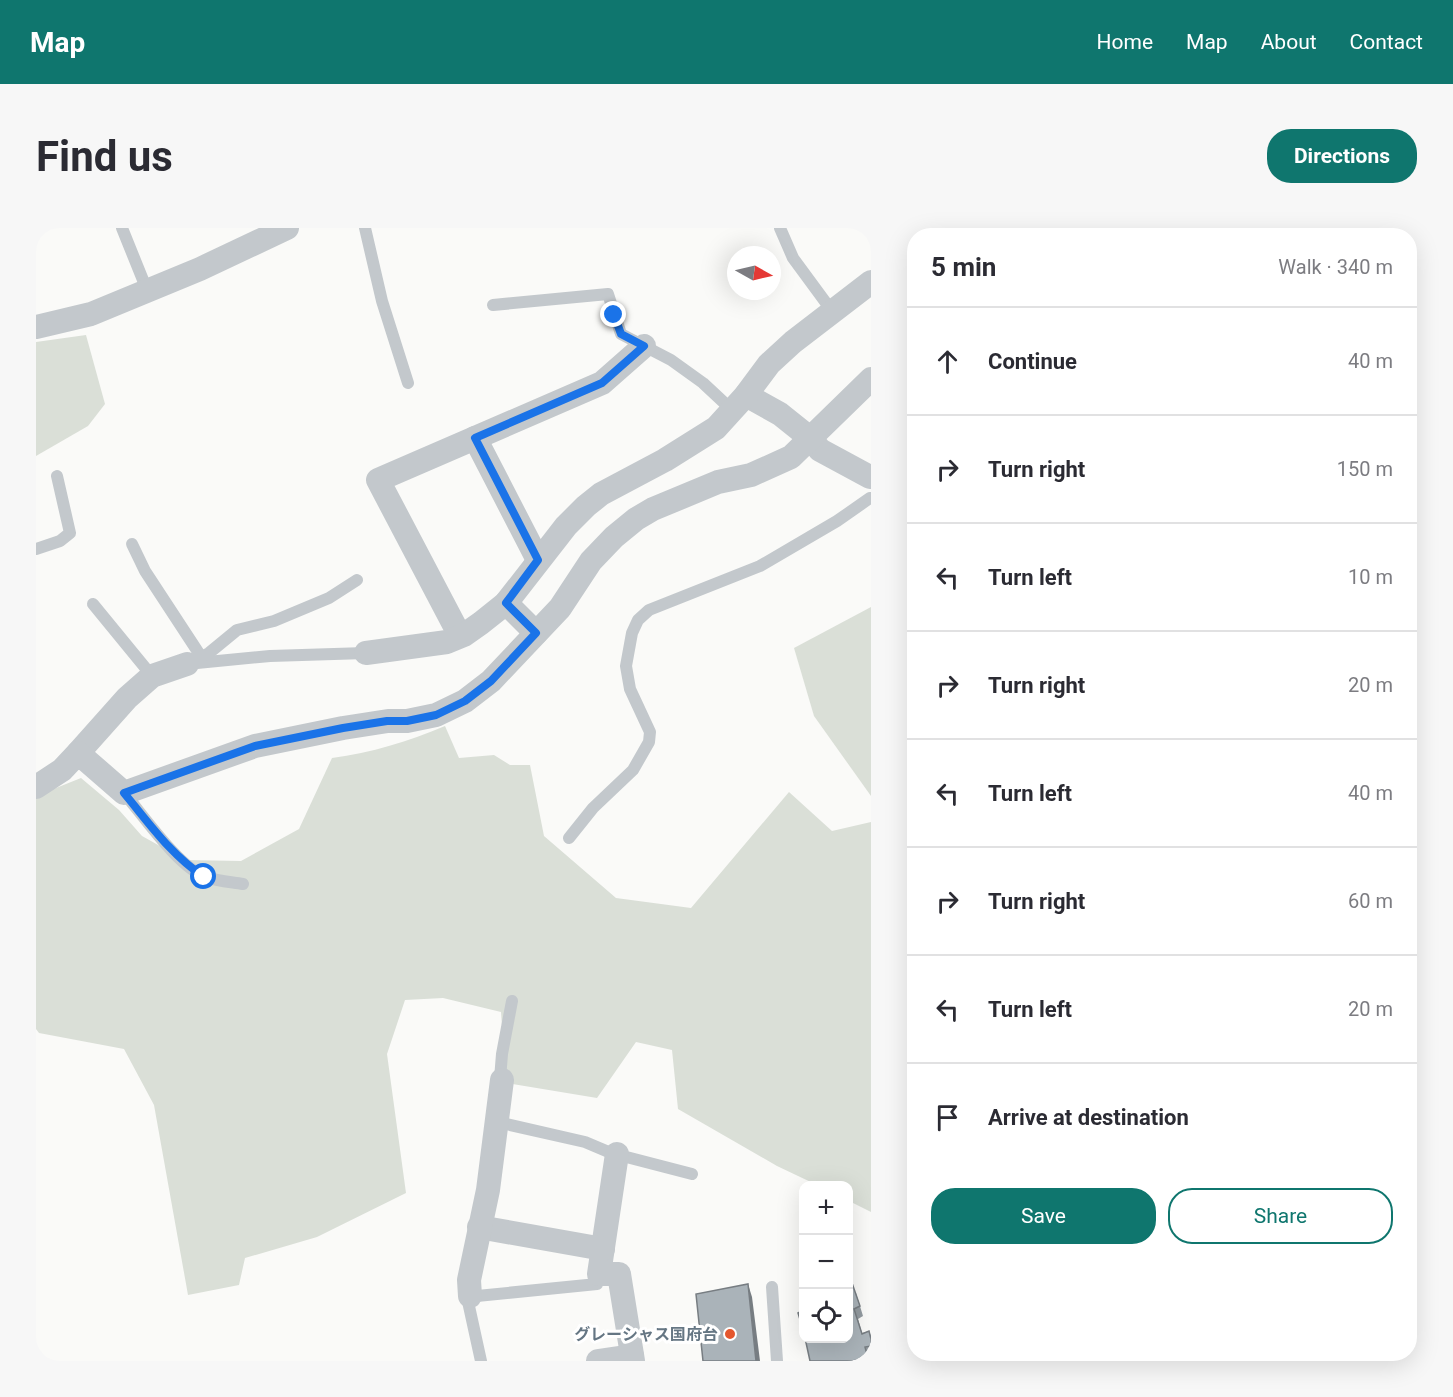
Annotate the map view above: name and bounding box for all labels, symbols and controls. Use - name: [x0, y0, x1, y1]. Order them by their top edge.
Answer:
- text: Map: [30, 26, 85, 59]
- text: Home: [1097, 30, 1153, 54]
- text: Map: [1186, 30, 1228, 54]
- text: About: [1261, 30, 1317, 54]
- text: Contact: [1350, 30, 1423, 54]
- button: Directions: [1267, 129, 1417, 183]
- text: Find us: [36, 132, 173, 181]
- north arrow: [727, 246, 781, 300]
- text: 5 min: [931, 252, 996, 282]
- text: Walk · 340 m: [1278, 255, 1393, 279]
- route end: [600, 301, 626, 327]
- icon: ahead: [931, 345, 964, 378]
- text: Continue: [988, 349, 1077, 374]
- text: 40 m: [1348, 349, 1393, 373]
- icon: right: [931, 453, 964, 486]
- text: Turn right: [988, 457, 1085, 482]
- text: 150 m: [1337, 457, 1393, 481]
- icon: left: [931, 561, 964, 594]
- text: Turn left: [988, 565, 1072, 590]
- text: 10 m: [1348, 565, 1393, 589]
- icon: right: [931, 669, 964, 702]
- text: Turn right: [988, 673, 1085, 698]
- text: 20 m: [1348, 673, 1393, 697]
- icon: left: [931, 777, 964, 810]
- text: Turn left: [988, 781, 1072, 806]
- text: 40 m: [1348, 781, 1393, 805]
- route start: [190, 863, 216, 889]
- icon: right: [931, 885, 964, 918]
- text: Turn right: [988, 889, 1085, 914]
- text: 60 m: [1348, 889, 1393, 913]
- icon: left: [931, 993, 964, 1026]
- text: Turn left: [988, 997, 1072, 1022]
- text: 20 m: [1348, 997, 1393, 1021]
- icon: arrive: [931, 1101, 964, 1134]
- text: Arrive at destination: [988, 1105, 1189, 1130]
- map controls: [799, 1181, 853, 1343]
- button: +: [799, 1181, 853, 1235]
- button: Save: [931, 1188, 1156, 1244]
- button: Share: [1168, 1188, 1393, 1244]
- button: −: [799, 1235, 853, 1289]
- button: locate: [799, 1289, 853, 1343]
- place label: グレーシャス国府台: [574, 1325, 718, 1344]
- marker: グレーシャス国府台: [723, 1327, 737, 1341]

